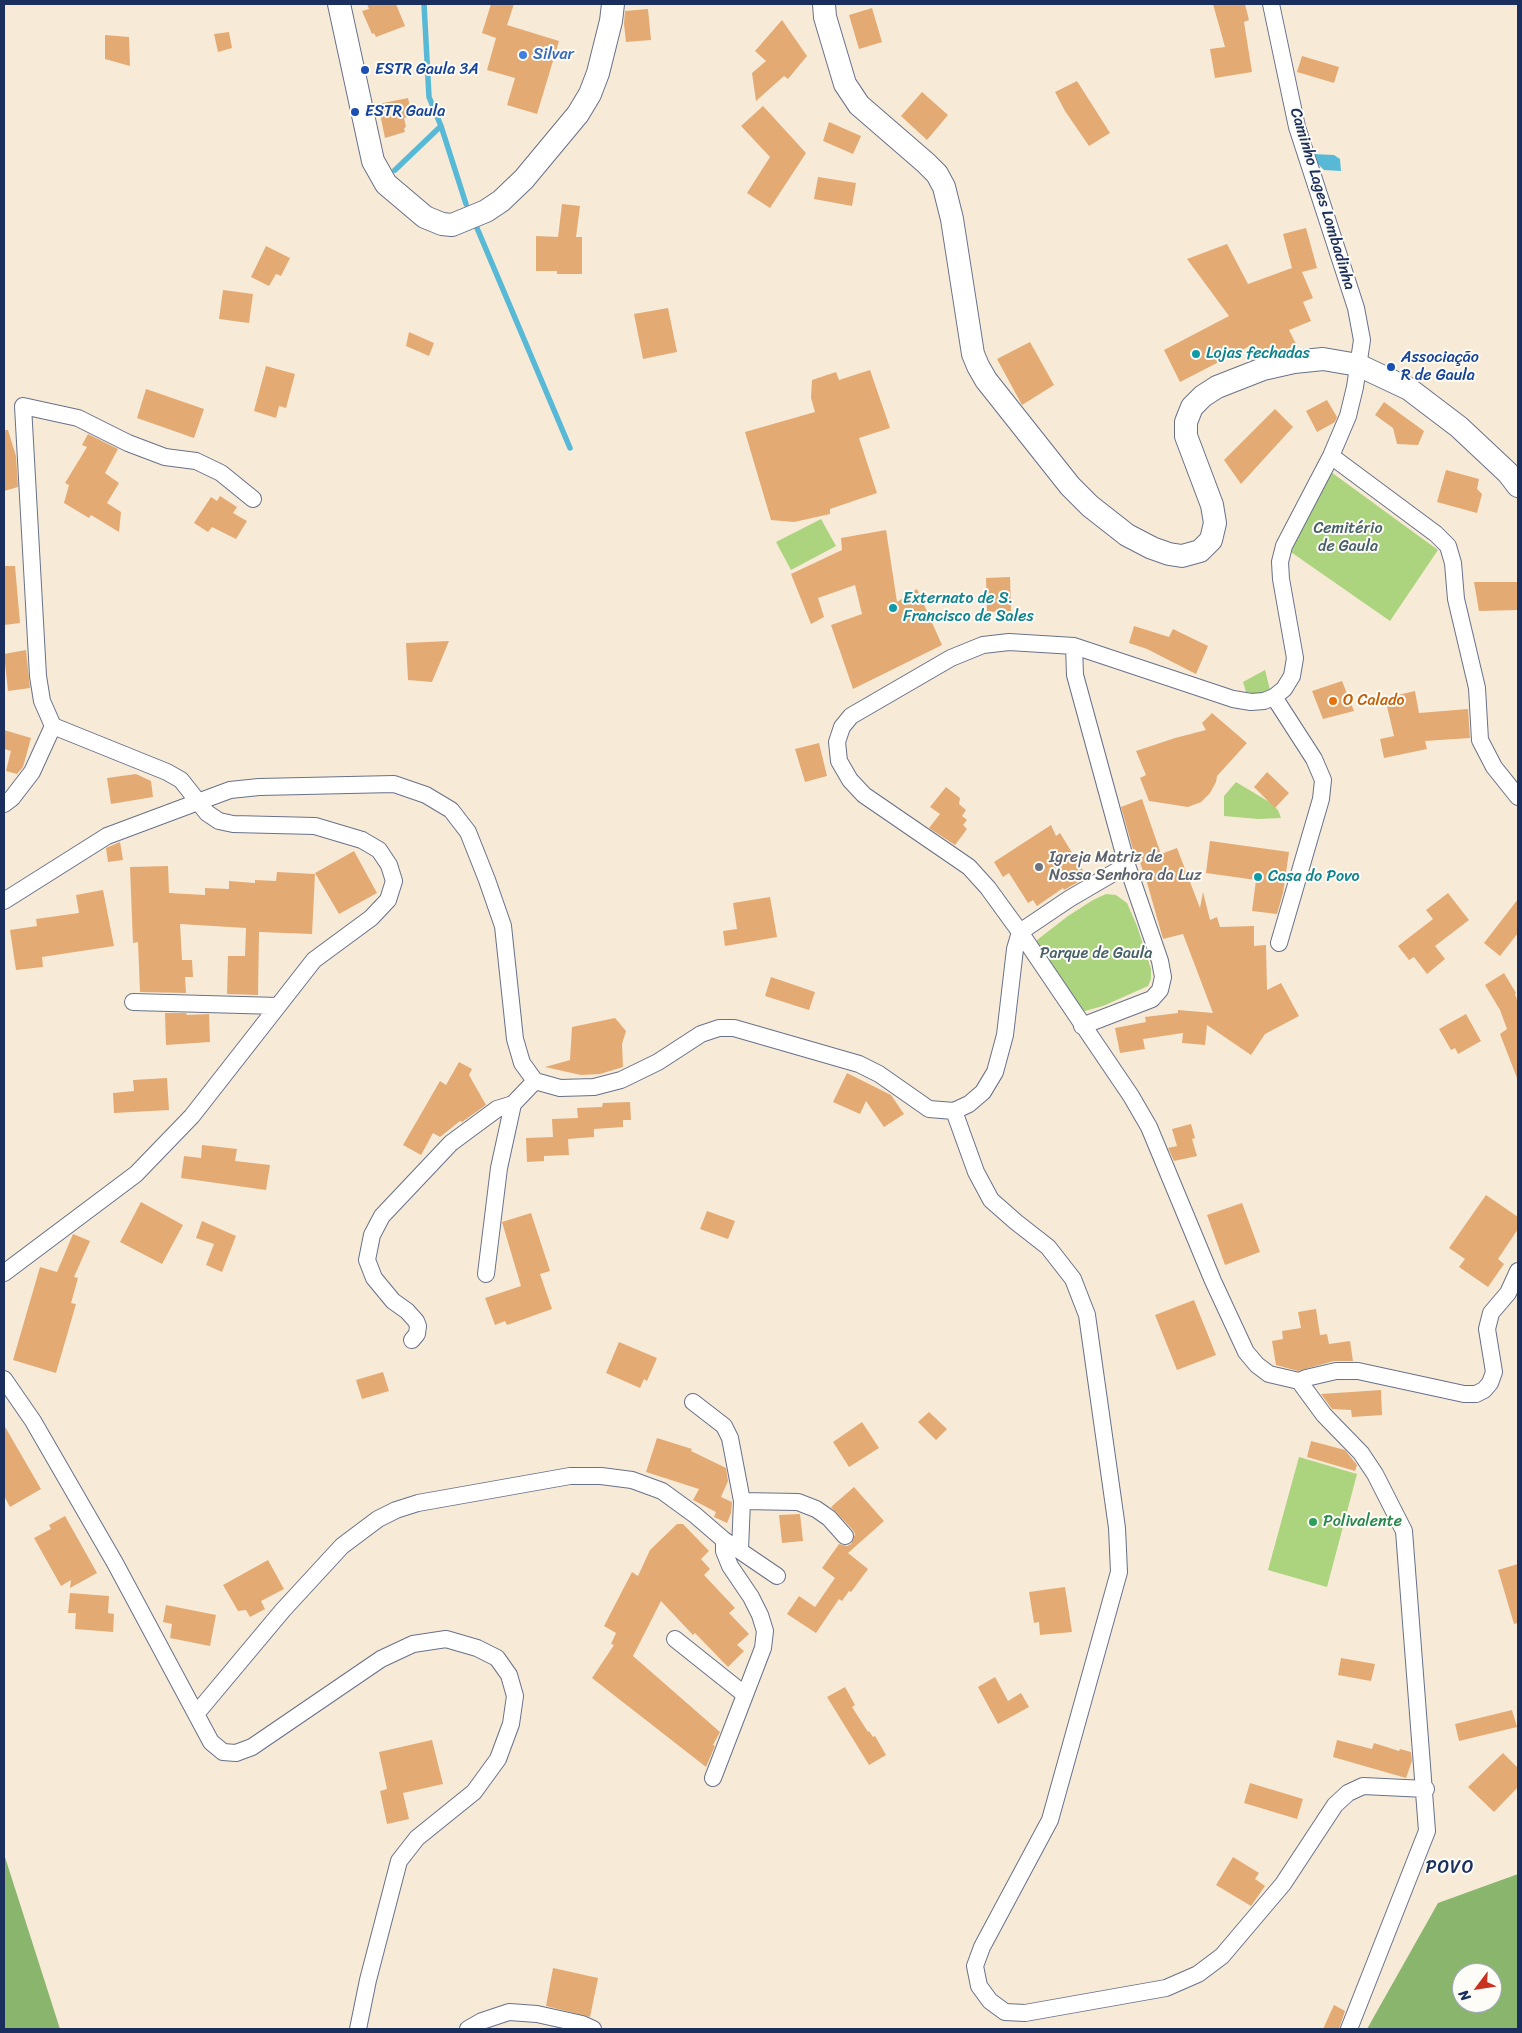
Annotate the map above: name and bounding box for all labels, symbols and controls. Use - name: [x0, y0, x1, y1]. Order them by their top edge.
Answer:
- place label: Silvar: [533, 45, 574, 65]
- marker: Silvar: [517, 49, 529, 61]
- place label: ESTR Gaula 3A: [375, 60, 479, 80]
- marker: ESTR Gaula 3A: [359, 64, 371, 76]
- place label: ESTR Gaula: [365, 102, 445, 122]
- marker: ESTR Gaula: [349, 106, 361, 118]
- street label: Caminho Lages Lombadinha: [1285, 106, 1359, 292]
- place label: Lojas fechadas: [1206, 344, 1310, 364]
- marker: Lojas fechadas: [1190, 348, 1202, 360]
- place label: Associação R de Gaula: [1401, 348, 1479, 386]
- marker: Associação R de Gaula: [1385, 361, 1397, 373]
- park label: Cemitério de Gaula: [1313, 519, 1383, 557]
- place label: Externato de S. Francisco de Sales: [903, 589, 1034, 627]
- marker: Externato de S. Francisco de Sales: [887, 602, 899, 614]
- place label: O Calado: [1343, 691, 1404, 711]
- marker: O Calado: [1327, 695, 1339, 707]
- place label: Igreja Matriz de Nossa Senhora da Luz: [1049, 848, 1201, 886]
- marker: Igreja Matriz de Nossa Senhora da Luz: [1033, 861, 1045, 873]
- place label: Casa do Povo: [1268, 867, 1360, 887]
- marker: Casa do Povo: [1252, 871, 1264, 883]
- park label: Parque de Gaula: [1040, 944, 1152, 964]
- place label: Polivalente: [1323, 1512, 1402, 1532]
- marker: Polivalente: [1307, 1516, 1319, 1528]
- district label: POVO: [1425, 1857, 1475, 1879]
- north arrow: [1452, 1963, 1502, 2013]
- text: N: [1451, 1985, 1478, 2006]

